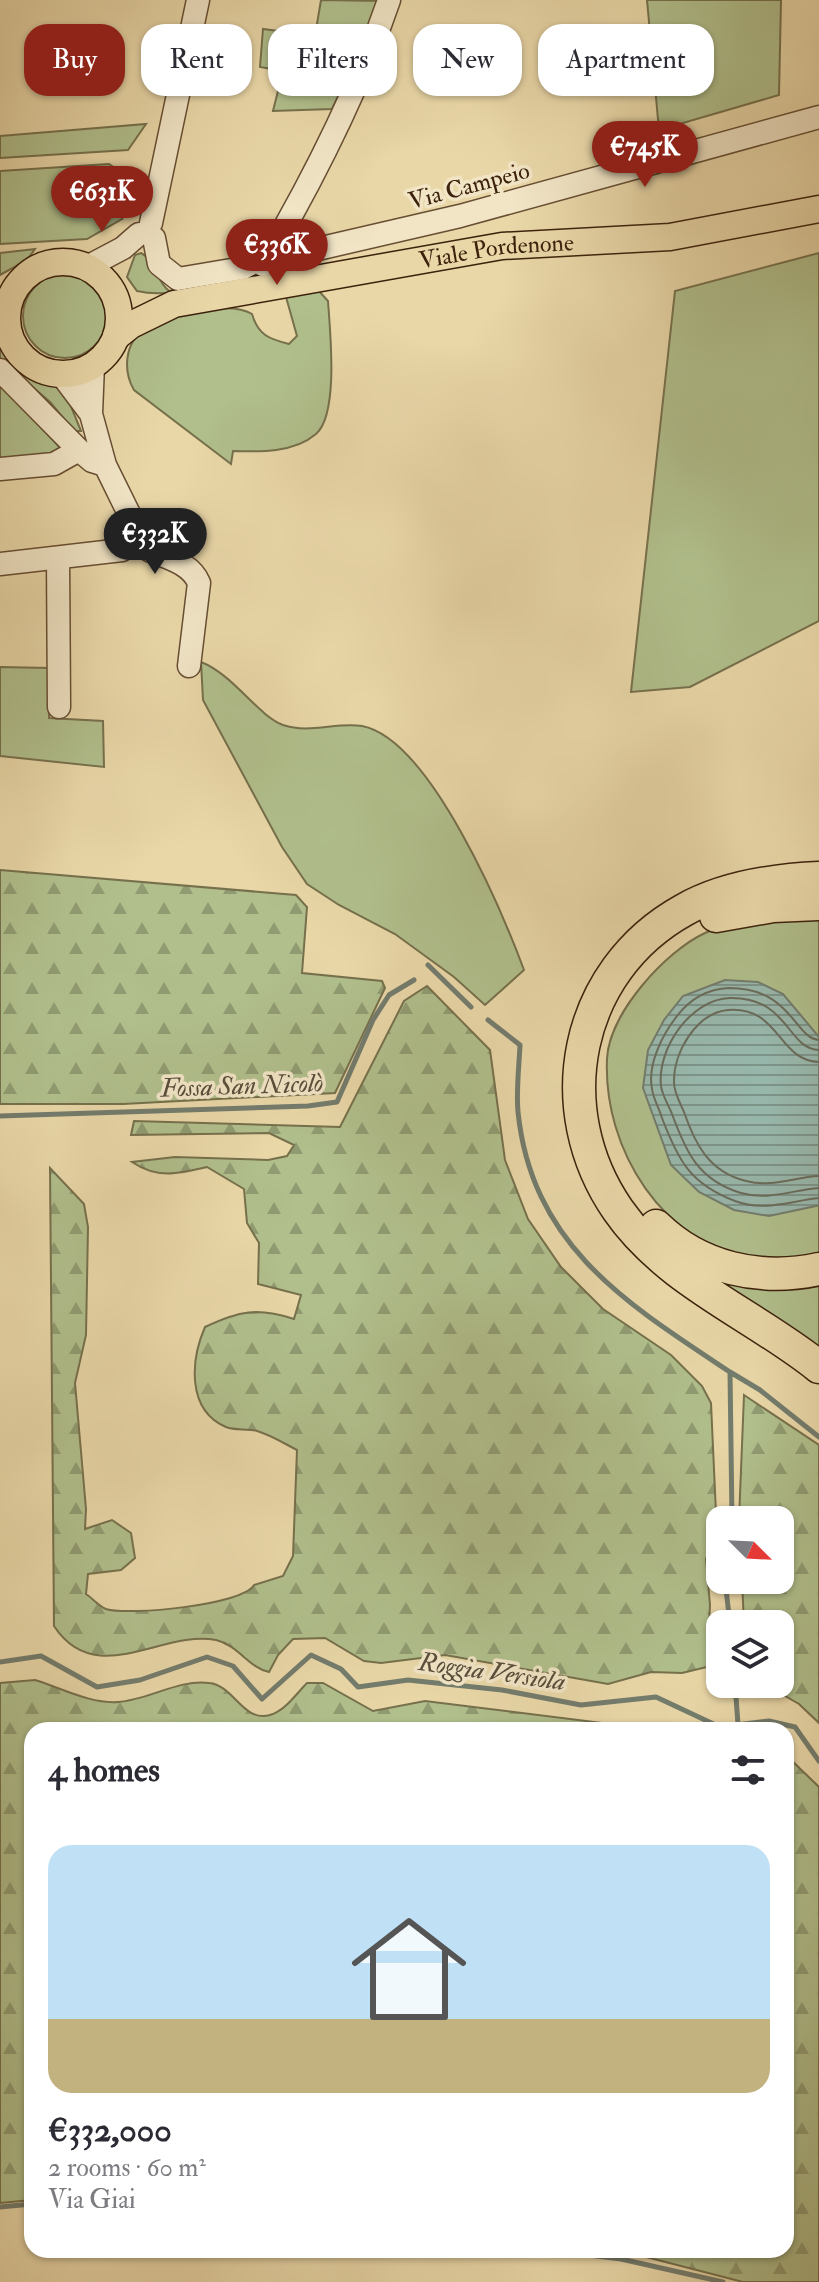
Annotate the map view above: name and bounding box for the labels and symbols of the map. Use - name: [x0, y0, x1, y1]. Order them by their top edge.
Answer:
- pin: €745K: [589, 121, 701, 189]
- street label: Via Campeio: [405, 155, 533, 217]
- pin: €631K: [46, 166, 158, 234]
- pin: €336K: [221, 219, 333, 287]
- street label: Viale Pordenone: [416, 227, 575, 276]
- pin: €332K: [99, 508, 211, 576]
- water label: Fossa San Nicolò: [158, 1067, 324, 1105]
- north arrow: [706, 1506, 794, 1594]
- water label: Roggia Versiola: [416, 1646, 567, 1698]

